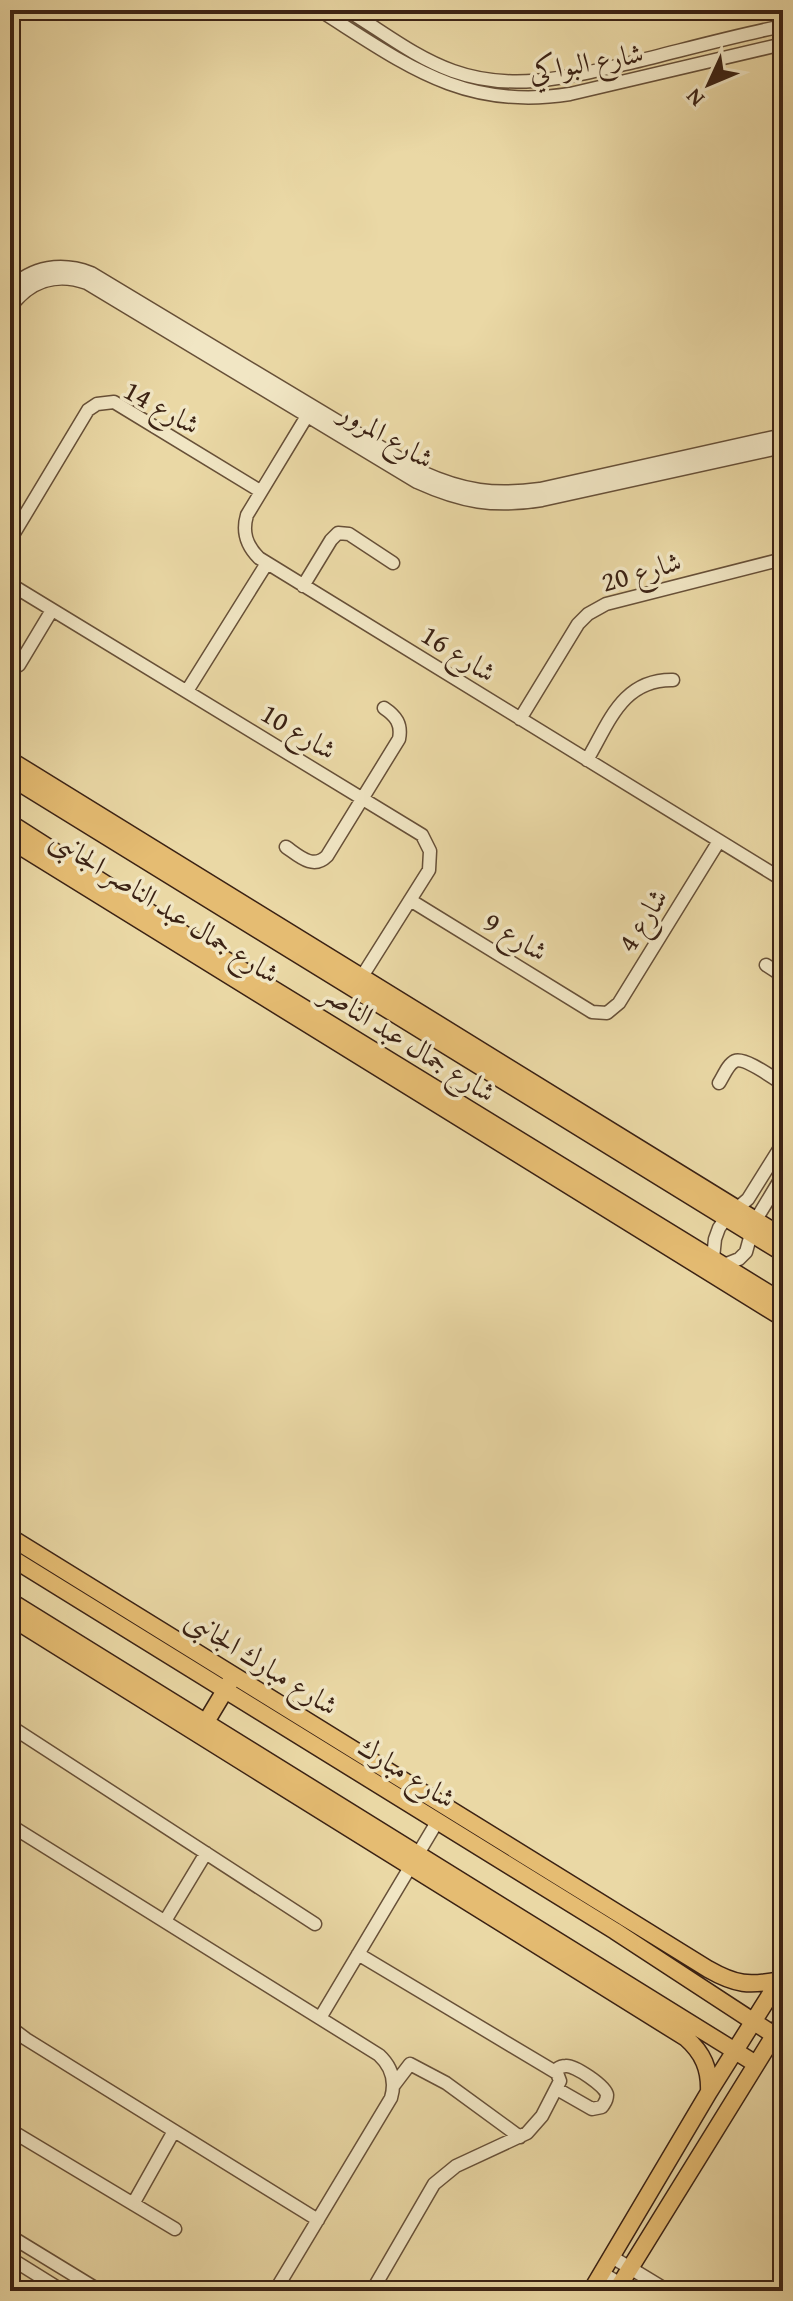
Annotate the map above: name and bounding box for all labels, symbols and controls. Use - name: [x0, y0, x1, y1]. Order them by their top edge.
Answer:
- street label: شارع البواكي: [525, 31, 647, 96]
- north arrow: [669, 44, 749, 124]
- text: N: [678, 81, 711, 114]
- street label: شارع 14: [115, 369, 208, 448]
- street label: شارع المرور: [328, 390, 442, 481]
- street label: شارع 20: [596, 540, 687, 605]
- street label: شارع 16: [412, 614, 505, 695]
- street label: شارع 10: [252, 692, 345, 773]
- street label: شارع جمال عبد الناصر الجانبى: [40, 818, 288, 996]
- street label: شارع 4: [606, 880, 680, 962]
- street label: شارع 9: [474, 900, 556, 974]
- street label: شارع جمال عبد الناصر: [309, 970, 504, 1115]
- street label: شارع مبارك الجانبى: [176, 1598, 347, 1728]
- street label: شارع مبارك: [348, 1725, 464, 1821]

